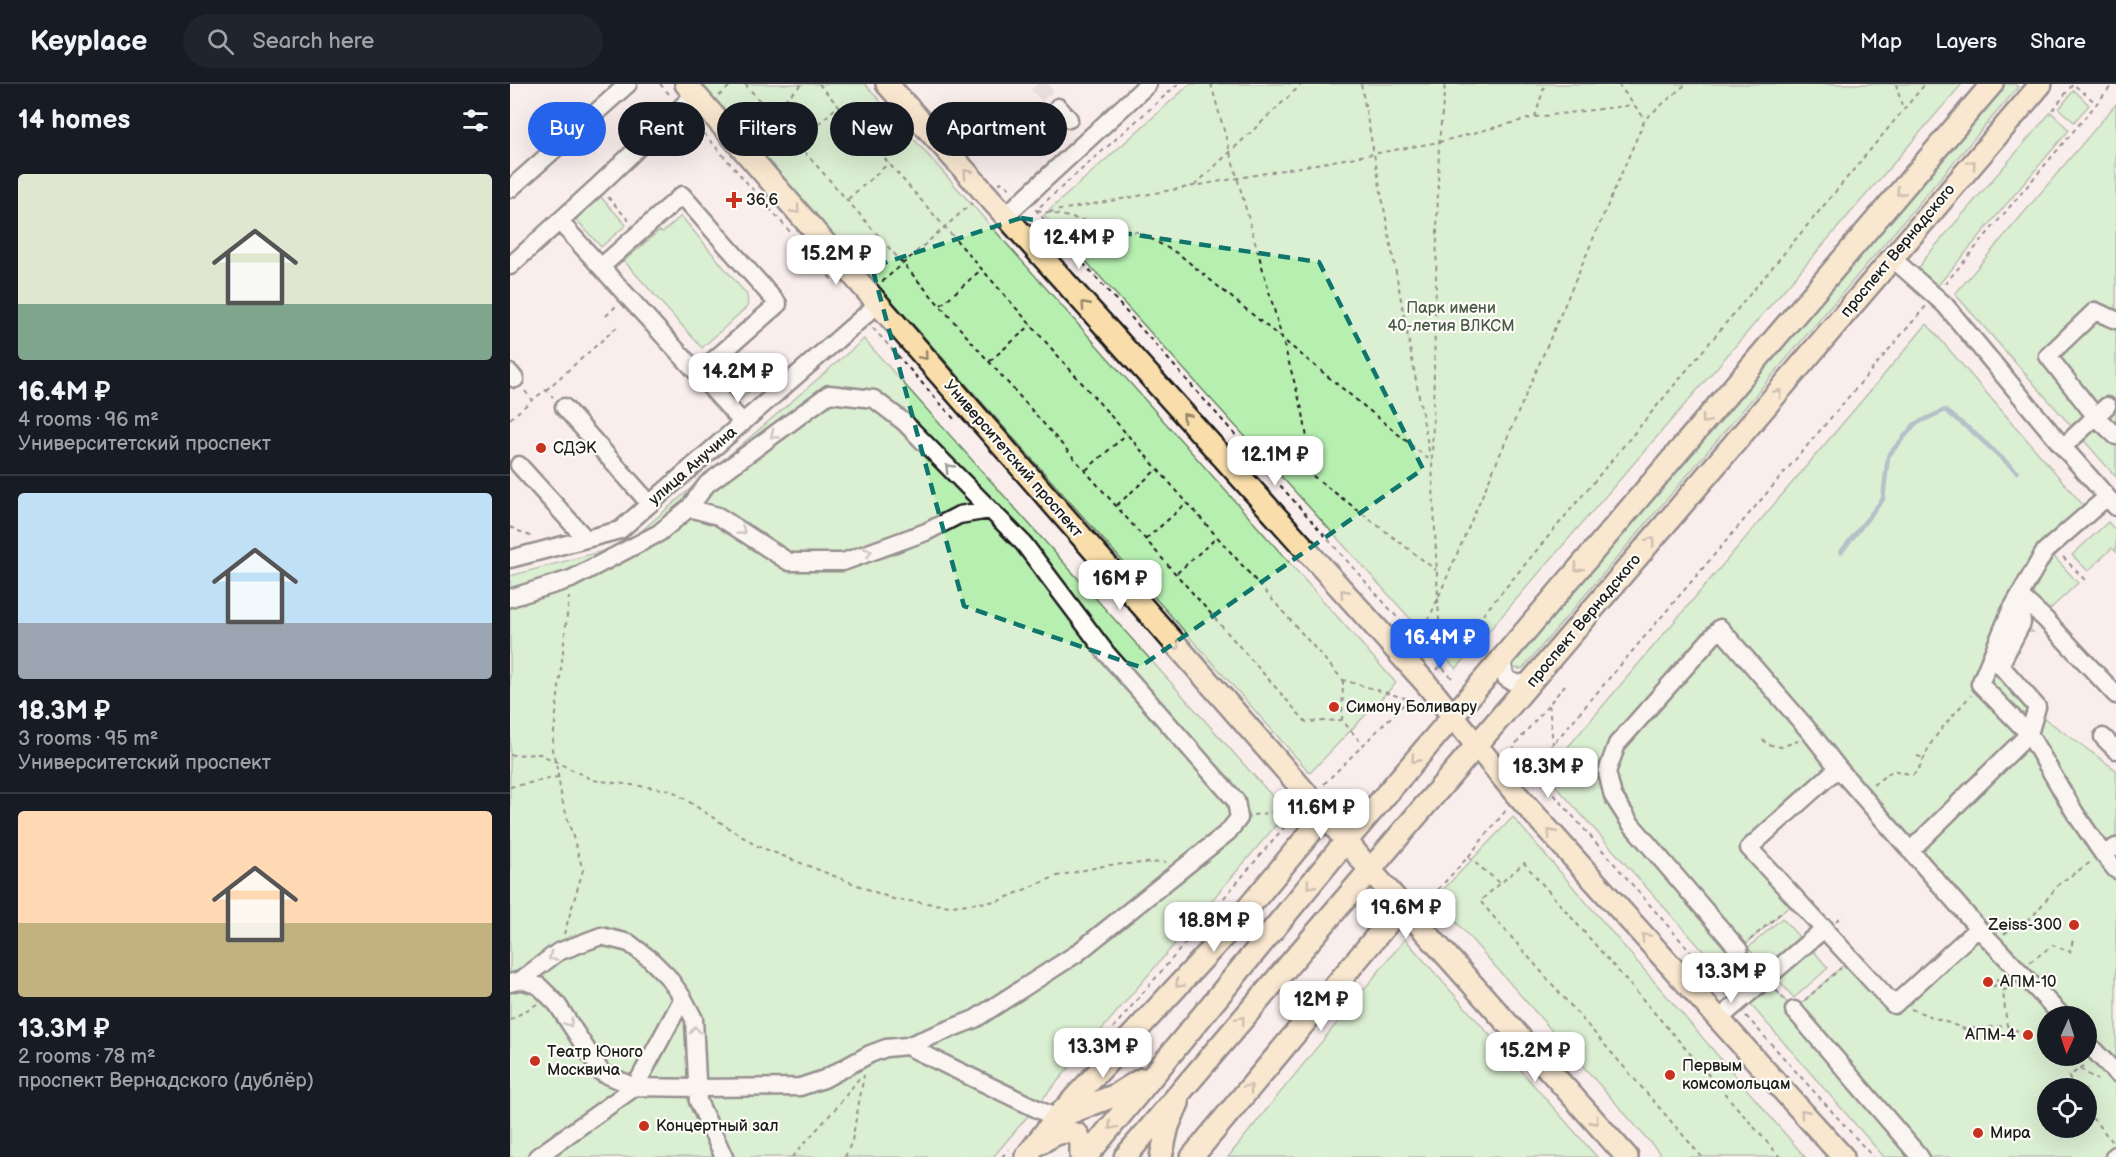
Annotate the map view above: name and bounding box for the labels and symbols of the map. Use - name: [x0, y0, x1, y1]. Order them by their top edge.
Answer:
- one-way arrow: [1965, 160, 1976, 171]
- one-way arrow: [963, 169, 974, 180]
- street label: проспект Вернадского: [1837, 181, 1959, 321]
- one-way arrow: [1896, 185, 1907, 196]
- place label: 36,6: [746, 191, 779, 210]
- marker: 36,6: [727, 193, 741, 207]
- one-way arrow: [788, 203, 799, 214]
- pin: 12.4M ₽: [1024, 219, 1134, 270]
- pin: 15.2M ₽: [781, 235, 891, 286]
- park label: Парк имени 40-летия ВЛКСМ: [1387, 299, 1515, 336]
- one-way arrow: [1081, 301, 1092, 312]
- one-way arrow: [917, 350, 928, 360]
- pin: 14.2M ₽: [683, 353, 793, 404]
- street label: Университетский проспект: [939, 376, 1087, 542]
- one-way arrow: [1771, 389, 1782, 400]
- one-way arrow: [1182, 413, 1193, 423]
- one-way arrow: [1701, 413, 1712, 424]
- street label: улица Анучина: [645, 422, 741, 509]
- one-way arrow: [770, 428, 781, 439]
- pin: 12.1M ₽: [1220, 436, 1330, 487]
- place label: СДЭК: [553, 439, 597, 458]
- marker: СДЭК: [534, 441, 548, 455]
- one-way arrow: [946, 464, 957, 475]
- one-way arrow: [735, 524, 746, 535]
- one-way arrow: [1644, 537, 1655, 548]
- one-way arrow: [862, 547, 873, 560]
- street label: проспект Вернадского: [1523, 551, 1645, 691]
- pin: 16M ₽: [1078, 560, 1162, 611]
- one-way arrow: [1574, 561, 1585, 572]
- one-way arrow: [1340, 589, 1351, 599]
- pin: 16.4M ₽: [1385, 619, 1495, 670]
- one-way arrow: [1169, 639, 1180, 650]
- place label: Симону Боливару: [1346, 698, 1478, 717]
- marker: Симону Боливару: [1327, 700, 1341, 714]
- pin: 18.3M ₽: [1493, 748, 1603, 799]
- one-way arrow: [1411, 752, 1422, 763]
- pin: 11.6M ₽: [1266, 789, 1376, 840]
- one-way arrow: [1548, 829, 1559, 840]
- one-way arrow: [1306, 879, 1317, 890]
- pin: 19.6M ₽: [1351, 889, 1461, 940]
- pin: 18.8M ₽: [1159, 902, 1269, 953]
- place label: Zeiss-300: [1988, 916, 2062, 935]
- marker: Zeiss-300: [2067, 918, 2081, 932]
- one-way arrow: [1641, 933, 1652, 944]
- one-way arrow: [547, 950, 558, 961]
- pin: 13.3M ₽: [1676, 953, 1786, 1004]
- place label: АПМ-10: [1999, 973, 2057, 992]
- marker: АПМ-10: [1981, 975, 1995, 989]
- one-way arrow: [1175, 978, 1186, 988]
- pin: 12M ₽: [1279, 981, 1363, 1032]
- north arrow: [2037, 1006, 2097, 1066]
- one-way arrow: [1234, 1016, 1245, 1027]
- one-way arrow: [561, 1017, 573, 1027]
- one-way arrow: [689, 1026, 702, 1035]
- place label: АПМ-4: [1964, 1026, 2016, 1045]
- pin: 13.3M ₽: [1048, 1028, 1158, 1079]
- marker: АПМ-4: [2021, 1028, 2035, 1042]
- pin: 15.2M ₽: [1480, 1032, 1590, 1083]
- place label: Театр Юного Москвича: [547, 1043, 643, 1080]
- marker: Театр Юного Москвича: [528, 1054, 542, 1068]
- place label: Первым комсомольцам: [1682, 1057, 1791, 1094]
- marker: Первым комсомольцам: [1663, 1068, 1677, 1082]
- one-way arrow: [1242, 1084, 1253, 1095]
- one-way arrow: [1800, 1110, 1811, 1120]
- one-way arrow: [1588, 1115, 1599, 1125]
- place label: Концертный зал: [656, 1117, 778, 1136]
- marker: Концертный зал: [637, 1119, 651, 1133]
- one-way arrow: [1108, 1119, 1119, 1130]
- place label: Мира: [1990, 1124, 2031, 1143]
- marker: Мира: [1971, 1126, 1985, 1140]

